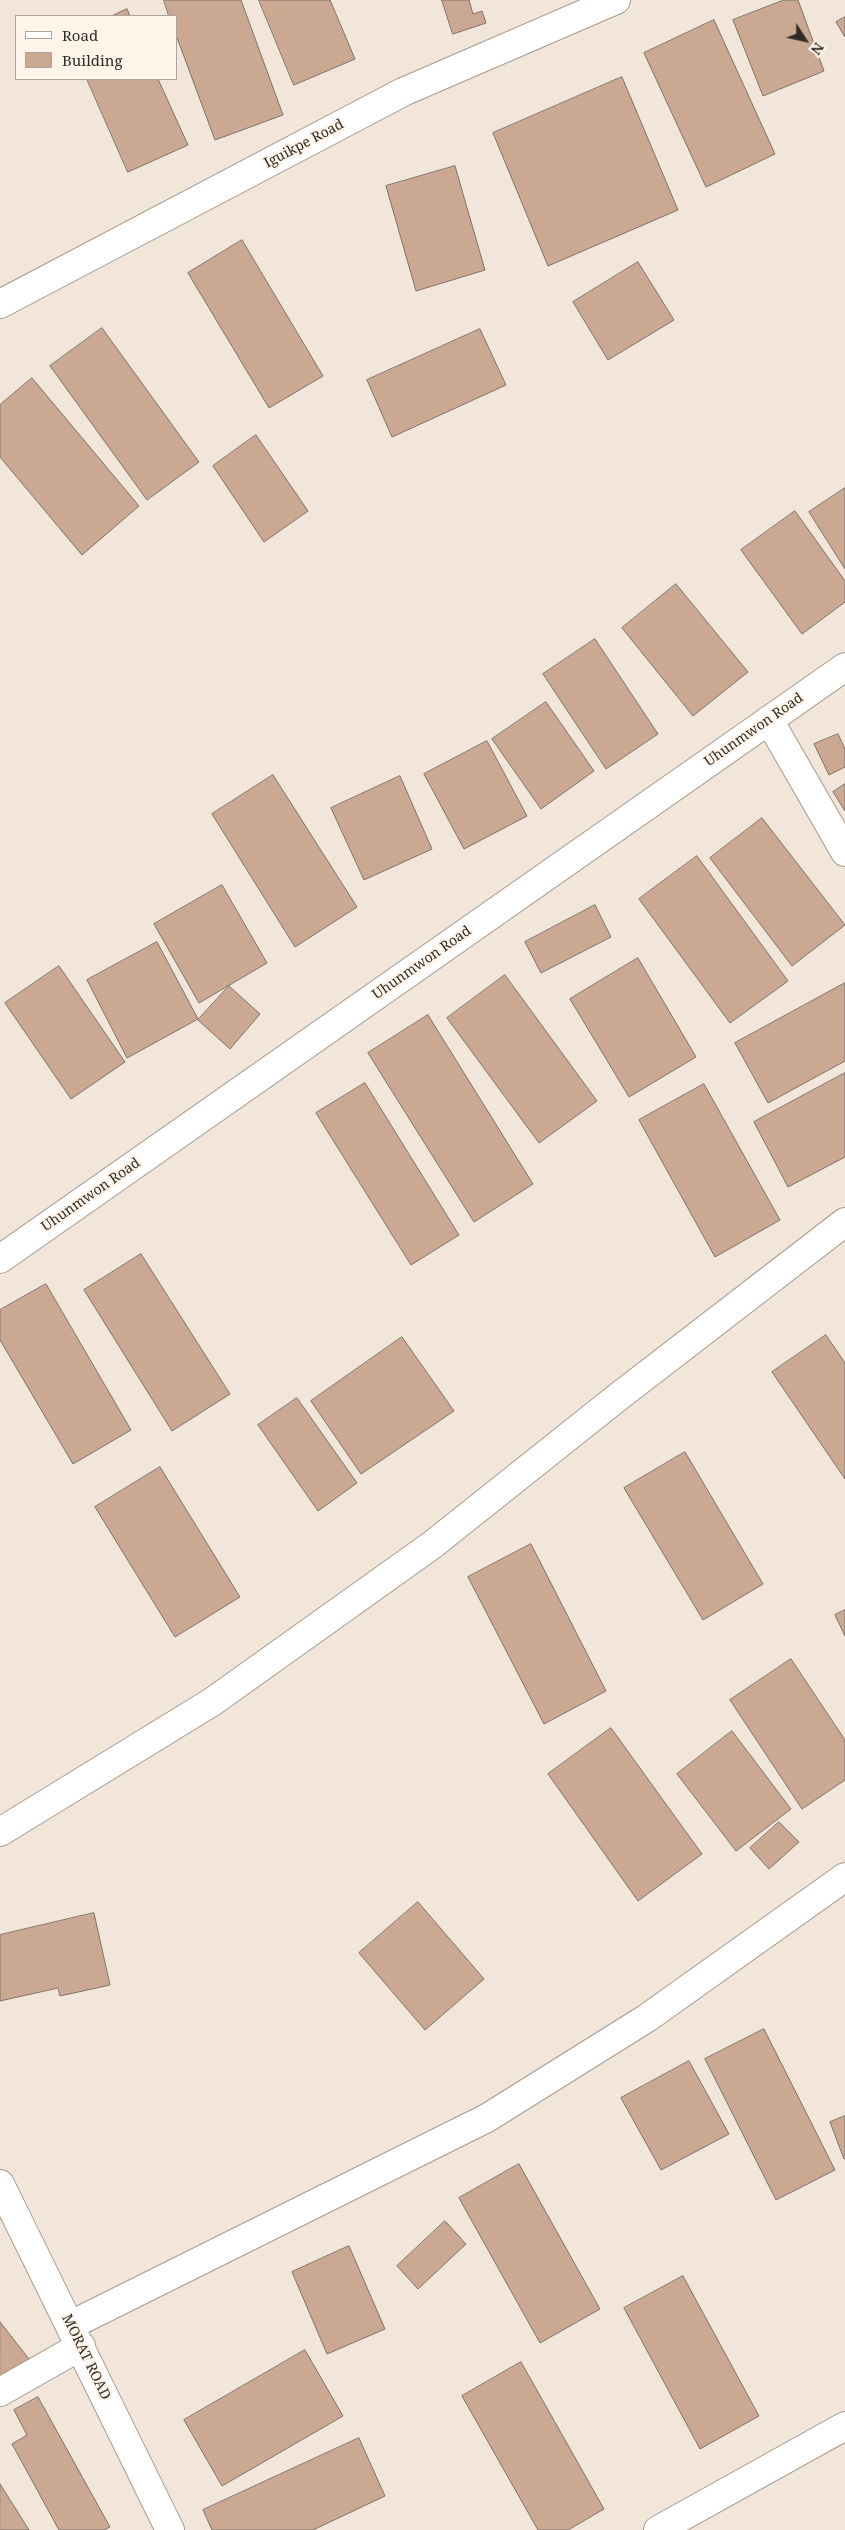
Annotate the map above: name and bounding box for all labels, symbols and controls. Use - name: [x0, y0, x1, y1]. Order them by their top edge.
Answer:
- legend: [15, 15, 178, 80]
- north arrow: [780, 15, 830, 65]
- text: Road: [62, 25, 98, 45]
- text: N: [807, 39, 829, 59]
- text: Building: [62, 50, 123, 70]
- street label: Iguikpe Road: [261, 116, 347, 172]
- street label: Uhunmwon Road: [701, 690, 807, 770]
- street label: Uhunmwon Road: [369, 923, 475, 1003]
- street label: Uhunmwon Road: [38, 1155, 144, 1235]
- street label: MORAT ROAD: [58, 2312, 114, 2402]

